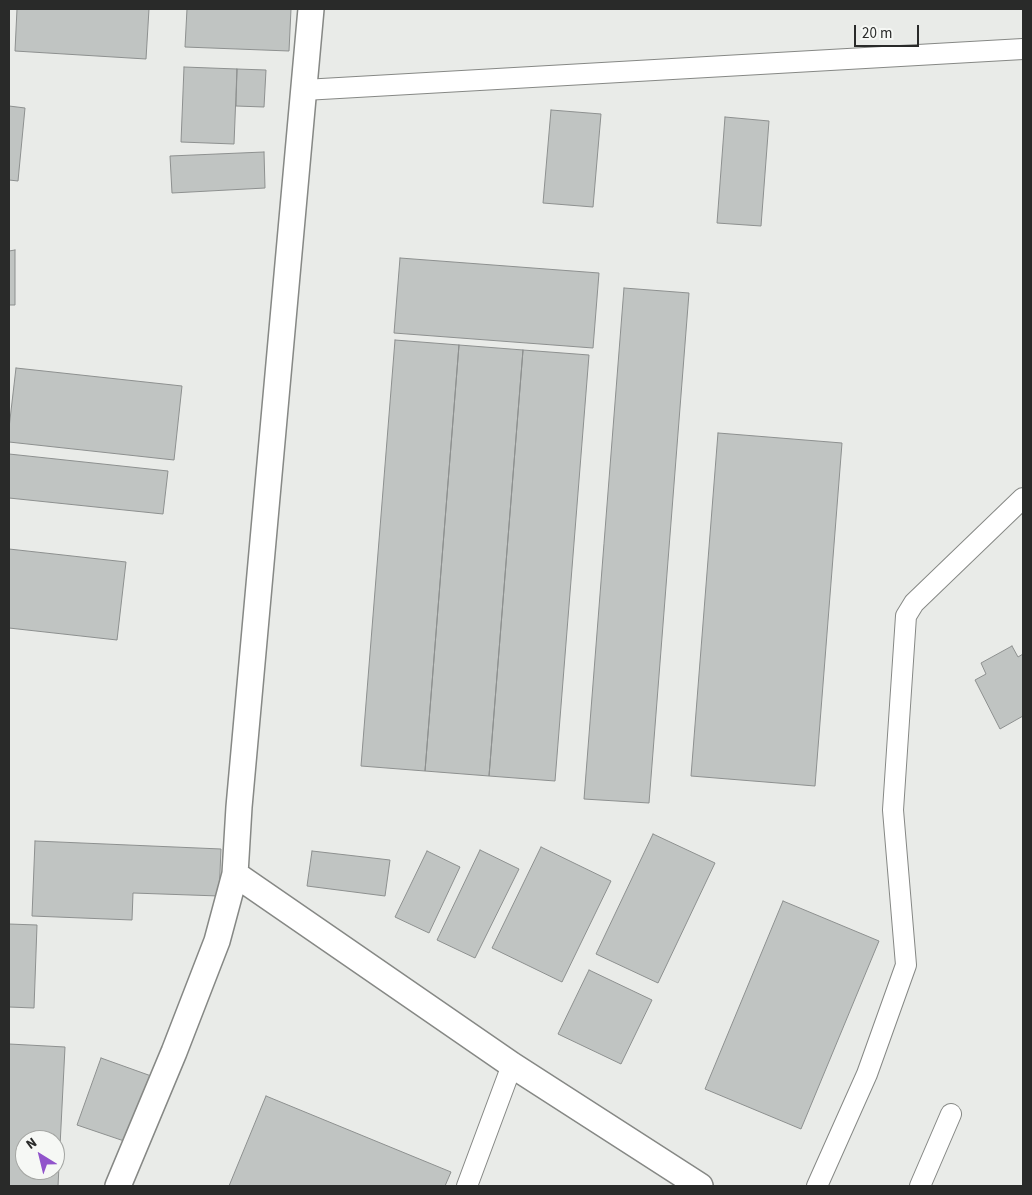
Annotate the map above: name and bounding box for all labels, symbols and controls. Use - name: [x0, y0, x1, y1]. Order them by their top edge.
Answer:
- scale bar: [857, 15, 922, 47]
- text: 20 m: [862, 23, 892, 44]
- north arrow: [15, 1130, 65, 1180]
- text: N: [22, 1133, 41, 1155]

